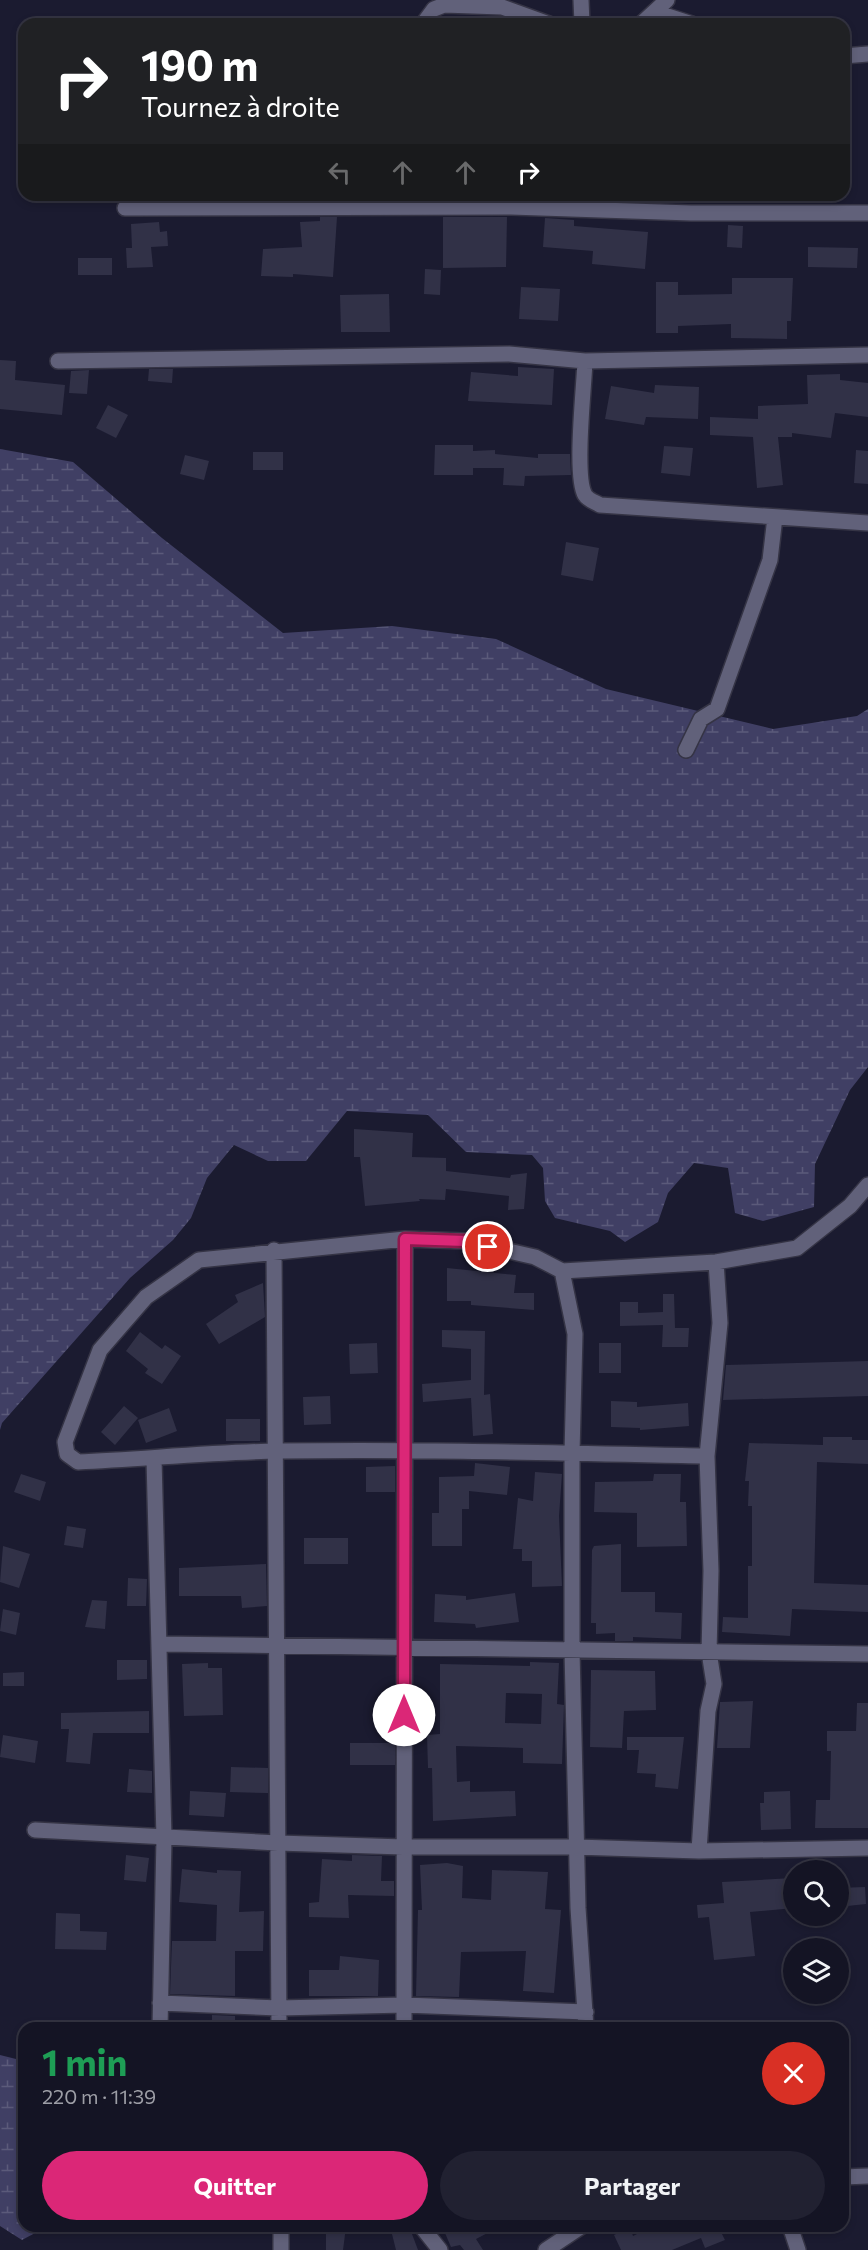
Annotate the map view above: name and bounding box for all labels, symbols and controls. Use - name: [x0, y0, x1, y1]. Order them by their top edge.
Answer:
- text: 190 m: [141, 38, 259, 90]
- icon: right: [42, 42, 120, 120]
- text: Tournez à droite: [141, 90, 340, 123]
- icon: left: [323, 156, 356, 189]
- icon: ahead: [386, 156, 419, 189]
- icon: ahead: [449, 156, 482, 189]
- icon: right: [512, 156, 545, 189]
- pin: [462, 1221, 513, 1272]
- icon: arrive: [471, 1230, 504, 1263]
- position arrow: [372, 1683, 436, 1747]
- map controls: [783, 1860, 849, 2004]
- button: search: [783, 1860, 849, 1926]
- button: layers: [783, 1938, 849, 2004]
- text: 1 min: [42, 2039, 127, 2083]
- button: close: [762, 2042, 825, 2105]
- text: 220 m · 11:39: [42, 2084, 156, 2108]
- button: Quitter: [42, 2151, 428, 2220]
- button: Partager: [440, 2151, 825, 2220]

